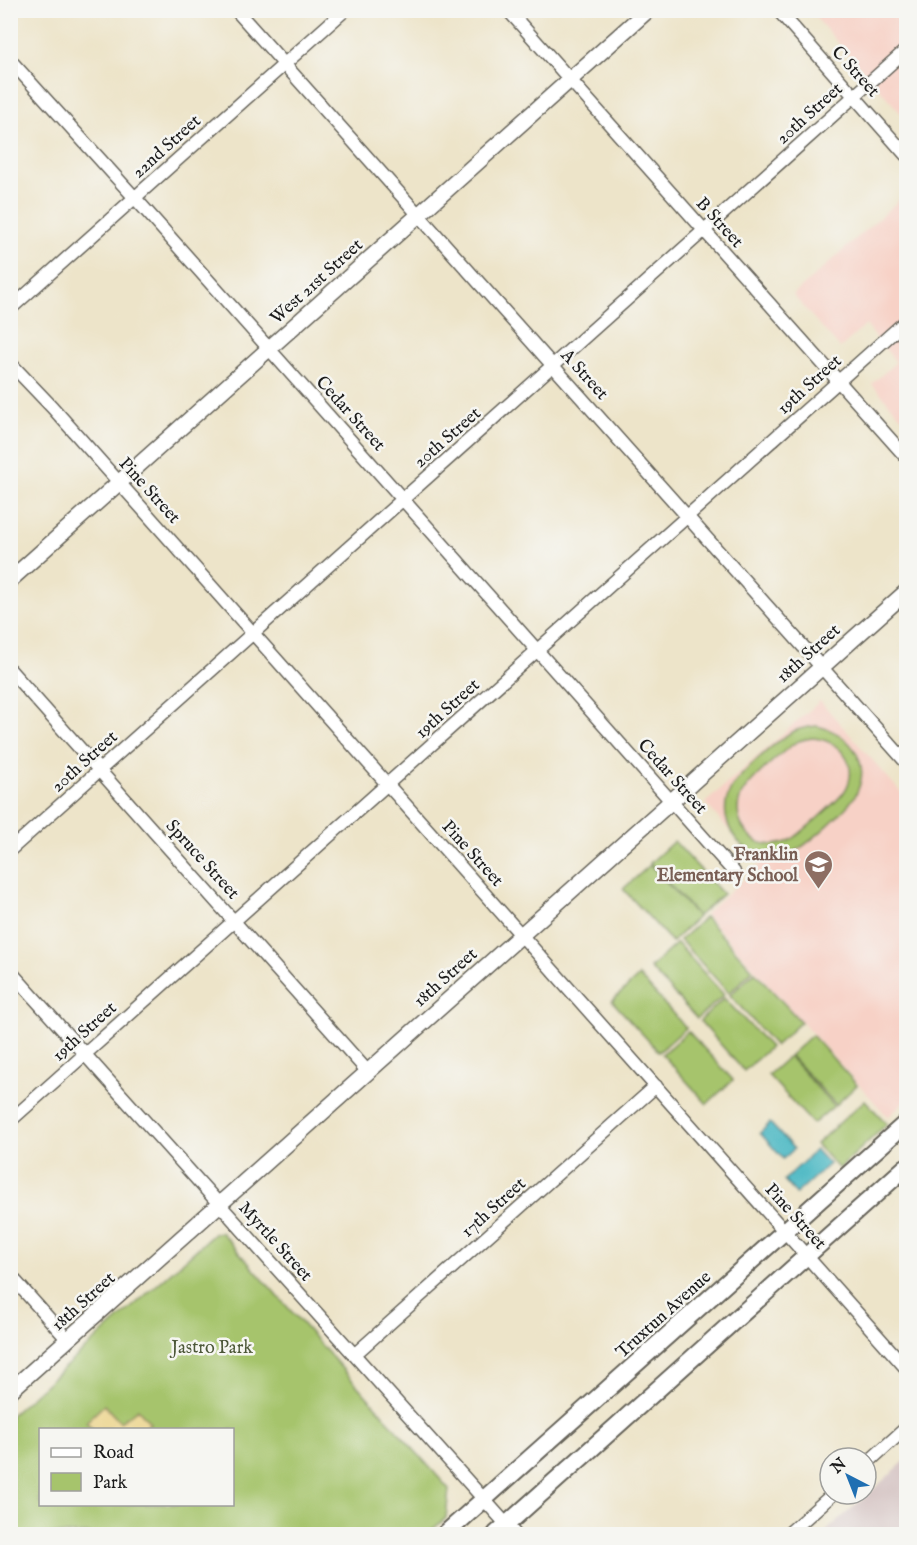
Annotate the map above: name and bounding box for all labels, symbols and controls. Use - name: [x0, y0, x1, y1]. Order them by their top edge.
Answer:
- street label: C Street: [826, 41, 884, 103]
- street label: 20th Street: [772, 78, 848, 150]
- street label: 22nd Street: [128, 110, 206, 184]
- street label: B Street: [690, 193, 748, 253]
- street label: West 21st Street: [266, 234, 368, 330]
- street label: A Street: [554, 344, 613, 405]
- street label: 19th Street: [773, 350, 847, 420]
- street label: Cedar Street: [310, 371, 390, 457]
- street label: 20th Street: [410, 403, 486, 474]
- street label: Pine Street: [113, 453, 185, 529]
- street label: 18th Street: [772, 619, 846, 689]
- street label: 19th Street: [411, 674, 485, 744]
- street label: 20th Street: [47, 726, 123, 798]
- street label: Cedar Street: [632, 734, 712, 820]
- street label: Spruce Street: [160, 815, 244, 905]
- street label: Pine Street: [436, 816, 508, 892]
- place label: Franklin Elementary School: [657, 844, 799, 888]
- school or university icon: Franklin Elementary School: [803, 848, 835, 890]
- street label: 18th Street: [409, 943, 483, 1013]
- street label: 19th Street: [48, 997, 122, 1067]
- street label: 17th Street: [457, 1173, 531, 1243]
- street label: Pine Street: [759, 1179, 831, 1255]
- street label: Myrtle Street: [233, 1197, 317, 1287]
- street label: Truxtun Avenue: [612, 1266, 716, 1364]
- street label: 18th Street: [47, 1267, 121, 1337]
- park label: Jastro Park: [169, 1337, 253, 1360]
- legend: [39, 1428, 234, 1506]
- text: Road: [93, 1442, 134, 1465]
- north arrow: [818, 1446, 878, 1506]
- text: N: [827, 1454, 851, 1479]
- text: Park: [93, 1472, 128, 1495]

